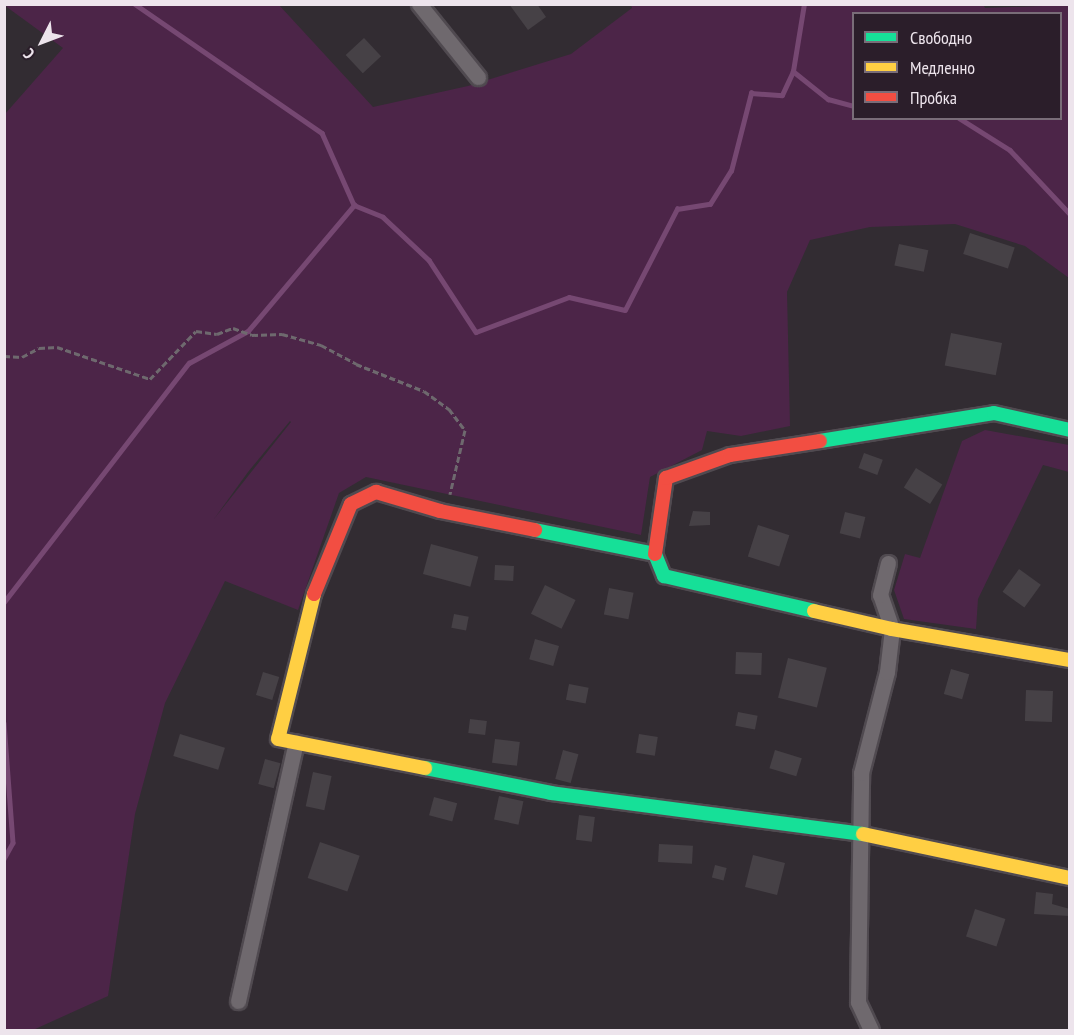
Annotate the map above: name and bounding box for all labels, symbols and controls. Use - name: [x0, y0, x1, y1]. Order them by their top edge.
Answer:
- north arrow: [12, 12, 72, 72]
- legend: [852, 12, 1062, 120]
- text: Свободно: [910, 26, 972, 49]
- text: С: [19, 45, 39, 63]
- text: Медленно: [910, 56, 975, 79]
- text: Пробка: [910, 86, 957, 109]

